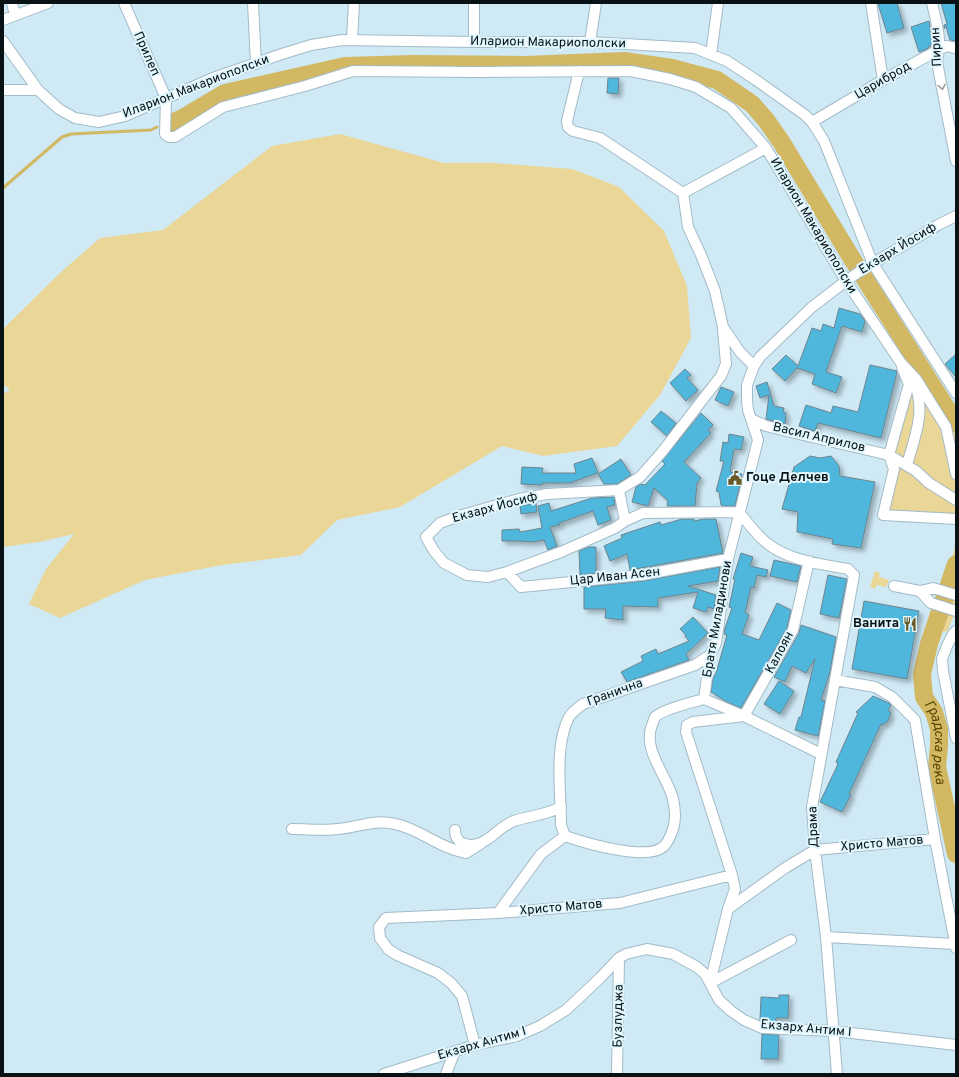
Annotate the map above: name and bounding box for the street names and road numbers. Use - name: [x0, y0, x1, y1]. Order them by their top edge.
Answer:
- street label: Пирин: [928, 27, 946, 67]
- street label: Прилеп: [129, 29, 163, 79]
- street label: Иларион Макариополски: [470, 34, 626, 52]
- street label: Иларион Макариополски: [120, 52, 272, 122]
- street label: Цариброд: [852, 58, 914, 104]
- street label: Иларион Макариополски: [766, 155, 860, 297]
- street label: Екзарх Йосиф: [855, 218, 940, 278]
- street label: Васил Априлов: [771, 420, 867, 456]
- street label: Екзарх Йосиф: [450, 487, 540, 527]
- street label: Братя Миладинови: [700, 559, 736, 679]
- street label: Цар Иван Асен: [569, 564, 661, 590]
- street label: Калоян: [762, 629, 798, 677]
- street label: Гранична: [585, 676, 645, 710]
- street label: Драма: [805, 806, 823, 848]
- street label: Христо Матов: [840, 832, 924, 856]
- street label: Христо Матов: [519, 896, 603, 920]
- street label: Бузлуджа: [610, 984, 628, 1048]
- street label: Екзарх Антим I: [760, 1017, 852, 1041]
- street label: Екзарх Антим I: [436, 1024, 528, 1064]

